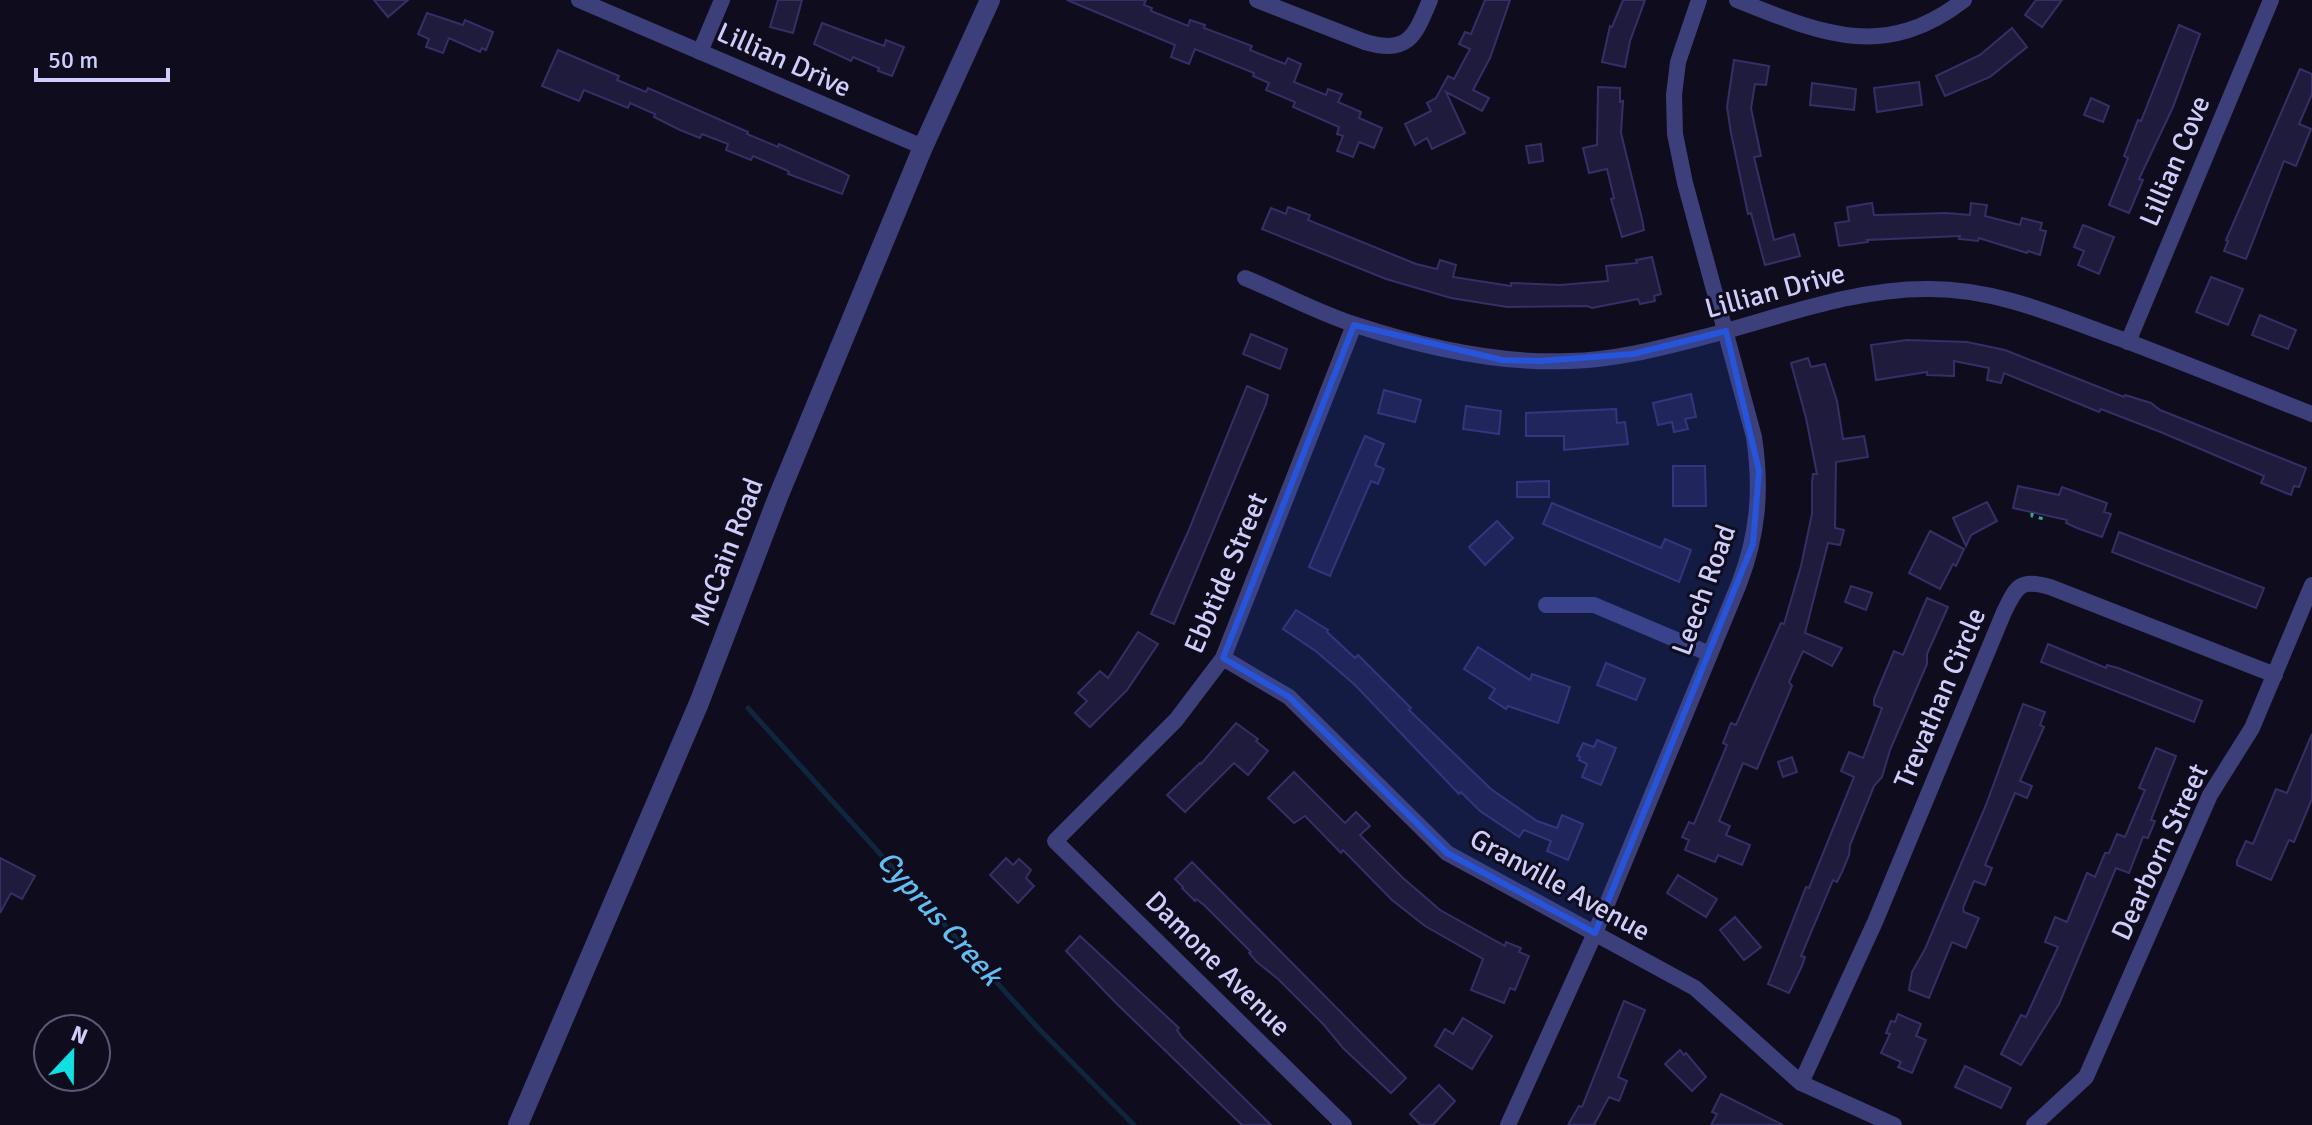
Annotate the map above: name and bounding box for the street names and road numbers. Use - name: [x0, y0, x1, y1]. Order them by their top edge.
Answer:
- street label: Lillian Drive: [712, 15, 856, 105]
- street label: Lillian Cove: [2132, 91, 2218, 231]
- street label: Lillian Drive: [1701, 256, 1849, 326]
- street label: McCain Road: [683, 473, 771, 631]
- street label: Ebbtide Street: [1177, 487, 1275, 658]
- street label: Leech Road: [1665, 520, 1743, 660]
- street label: Trevathan Circle: [1887, 603, 1993, 793]
- street label: Dearborn Street: [2104, 758, 2216, 946]
- street label: Granville Avenue: [1464, 821, 1656, 949]
- street label: Damone Avenue: [1138, 884, 1298, 1044]

